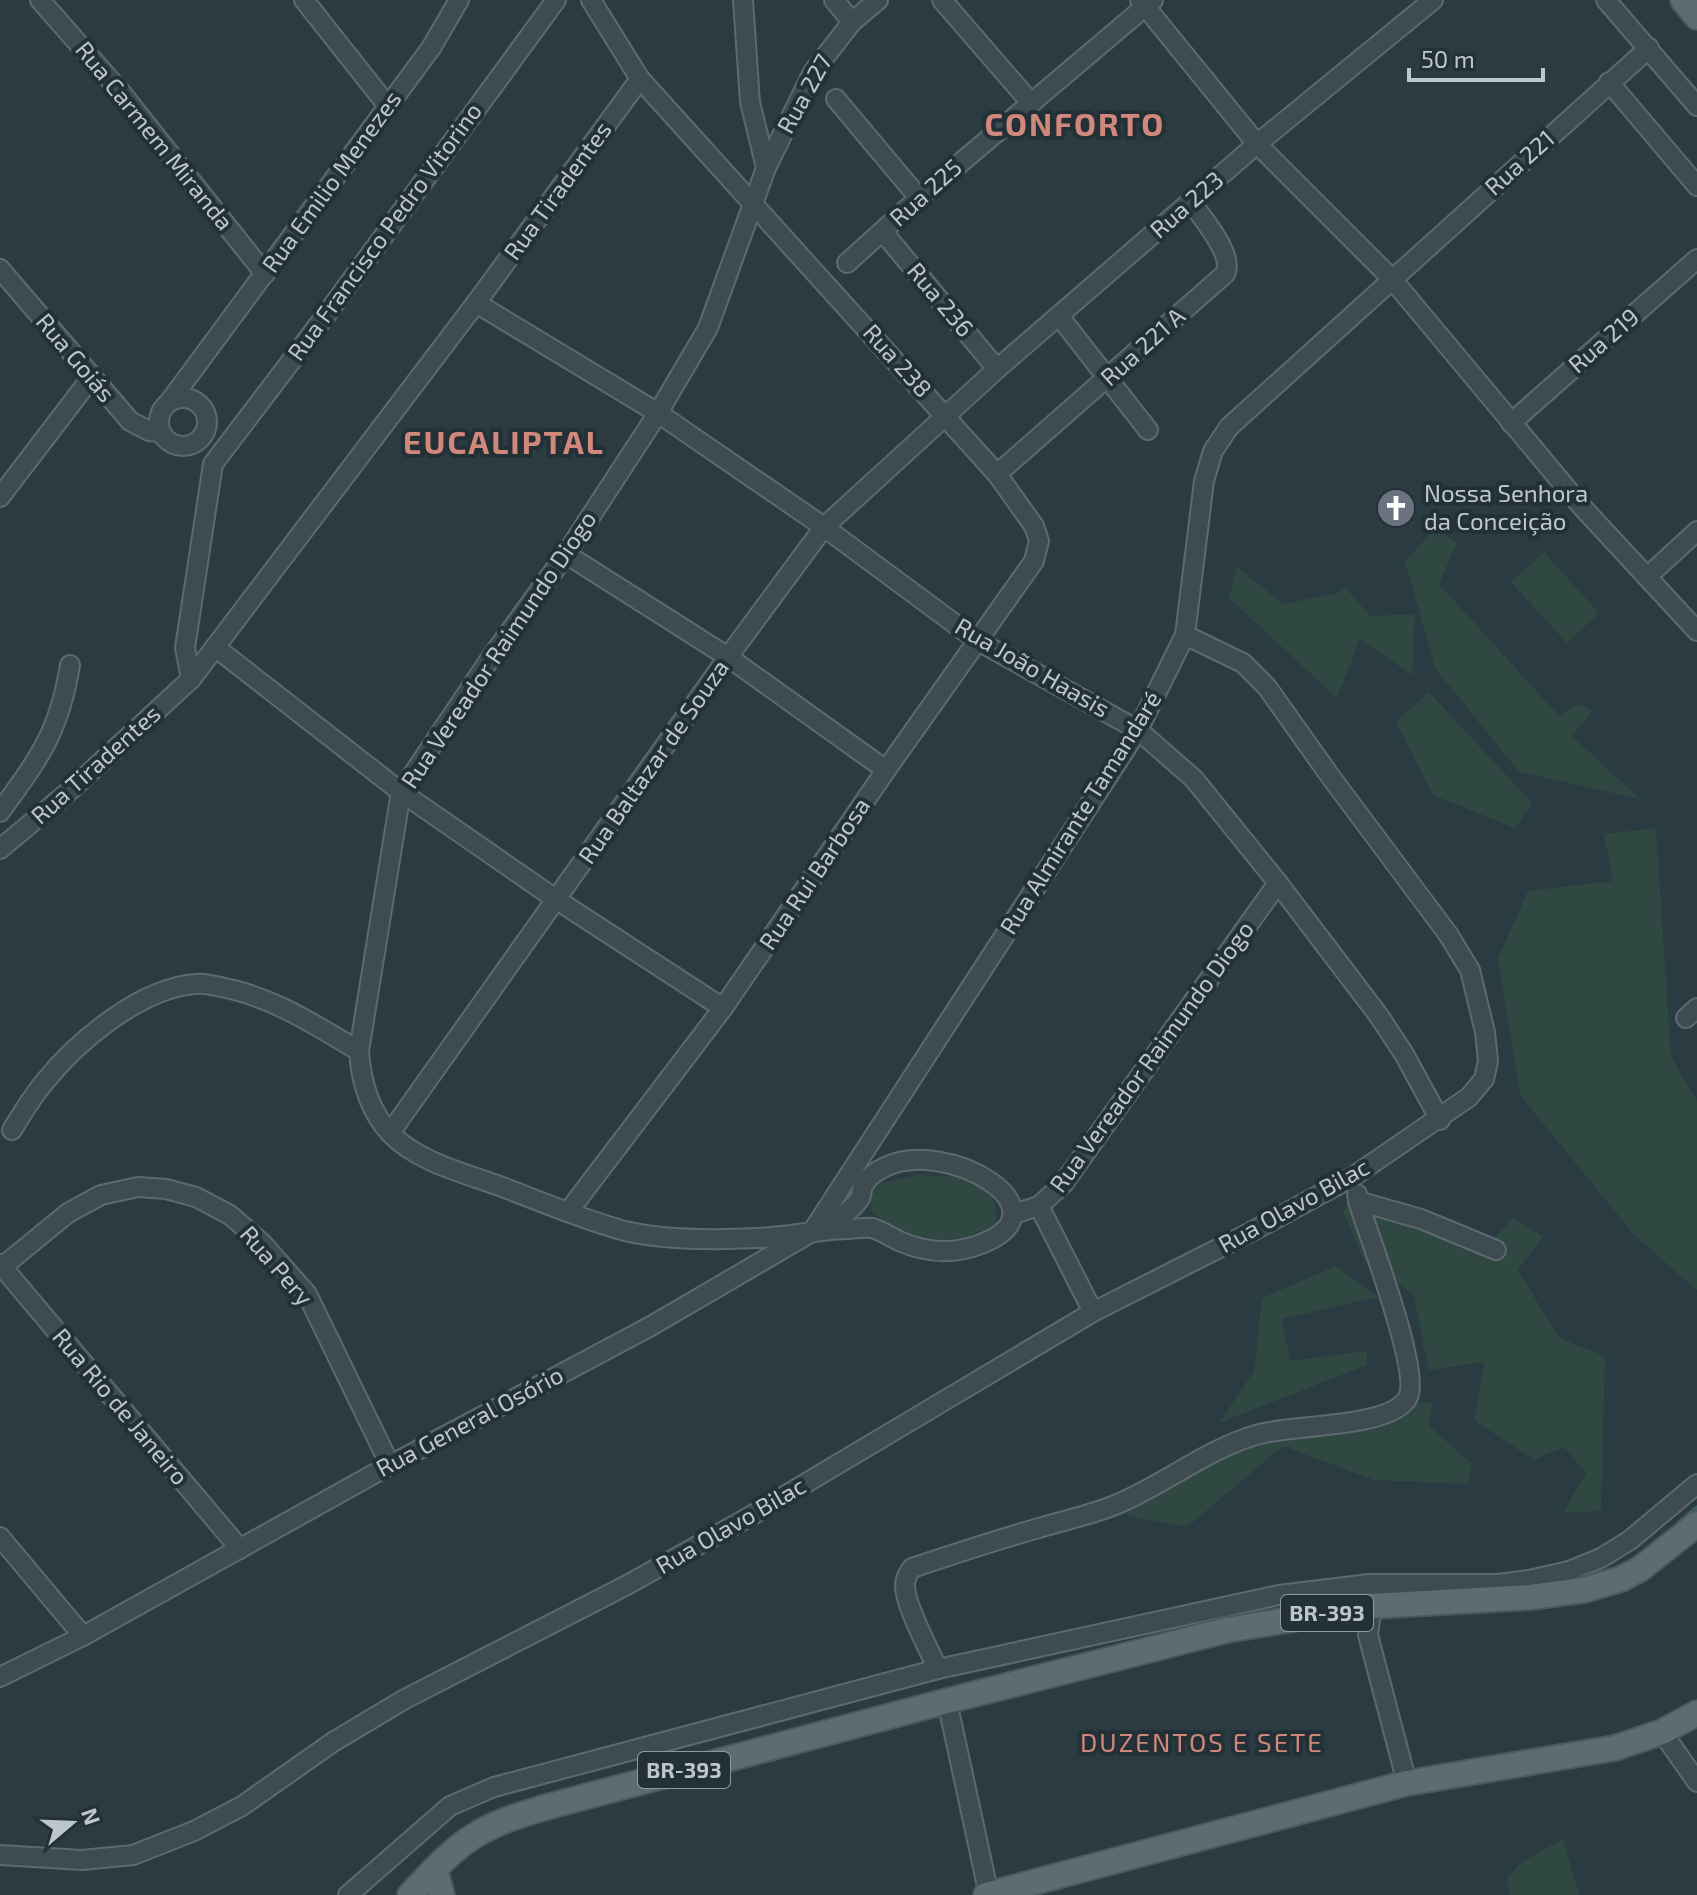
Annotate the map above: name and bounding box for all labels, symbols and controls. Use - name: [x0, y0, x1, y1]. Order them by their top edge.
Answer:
- scale bar: [1409, 32, 1543, 82]
- street label: Rua Carmem Miranda: [70, 35, 240, 235]
- text: 50 m: [1421, 44, 1475, 73]
- street label: Rua 227: [770, 48, 837, 138]
- street label: Rua Emilio Menezes: [255, 85, 406, 278]
- street label: Rua Francisco Pedro Vitorino: [280, 97, 487, 366]
- district label: CONFORTO: [985, 104, 1165, 142]
- street label: Rua Tiradentes: [497, 115, 617, 265]
- street label: Rua 221: [1478, 123, 1560, 201]
- street label: Rua 225: [883, 152, 967, 232]
- street label: Rua 223: [1144, 164, 1229, 243]
- street label: Rua 236: [902, 256, 980, 342]
- street label: Rua 221 A: [1094, 301, 1190, 391]
- street label: Rua 219: [1562, 301, 1644, 378]
- street label: Rua Goiás: [31, 307, 122, 407]
- street label: Rua 238: [858, 317, 938, 403]
- district label: EUCALIPTAL: [403, 422, 605, 460]
- place label: Nossa Senhora da Conceição: [1424, 478, 1588, 536]
- church icon: Nossa Senhora da Conceição: [1375, 487, 1417, 529]
- street label: Rua Vereador Raimundo Diogo: [394, 505, 602, 793]
- street label: Rua João Haasis: [950, 611, 1115, 723]
- street label: Rua Baltazar de Souza: [571, 654, 734, 869]
- street label: Rua Almirante Tamandaré: [993, 685, 1167, 939]
- street label: Rua Tiradentes: [24, 698, 166, 830]
- street label: Rua Rui Barbosa: [752, 792, 875, 955]
- street label: Rua Vereador Raimundo Diogo: [1043, 915, 1259, 1197]
- street label: Rua Olavo Bilac: [1213, 1151, 1374, 1258]
- street label: Rua Pery: [235, 1219, 320, 1311]
- street label: Rua Rio de Janeiro: [47, 1322, 195, 1490]
- street label: Rua General Osório: [371, 1359, 568, 1482]
- street label: Rua Olavo Bilac: [650, 1470, 810, 1579]
- road number: BR-393: [1281, 1595, 1373, 1631]
- district label: DUZENTOS E SETE: [1080, 1726, 1324, 1757]
- road number: BR-393: [638, 1752, 730, 1788]
- north arrow: [32, 1783, 112, 1863]
- text: N: [77, 1804, 107, 1828]

